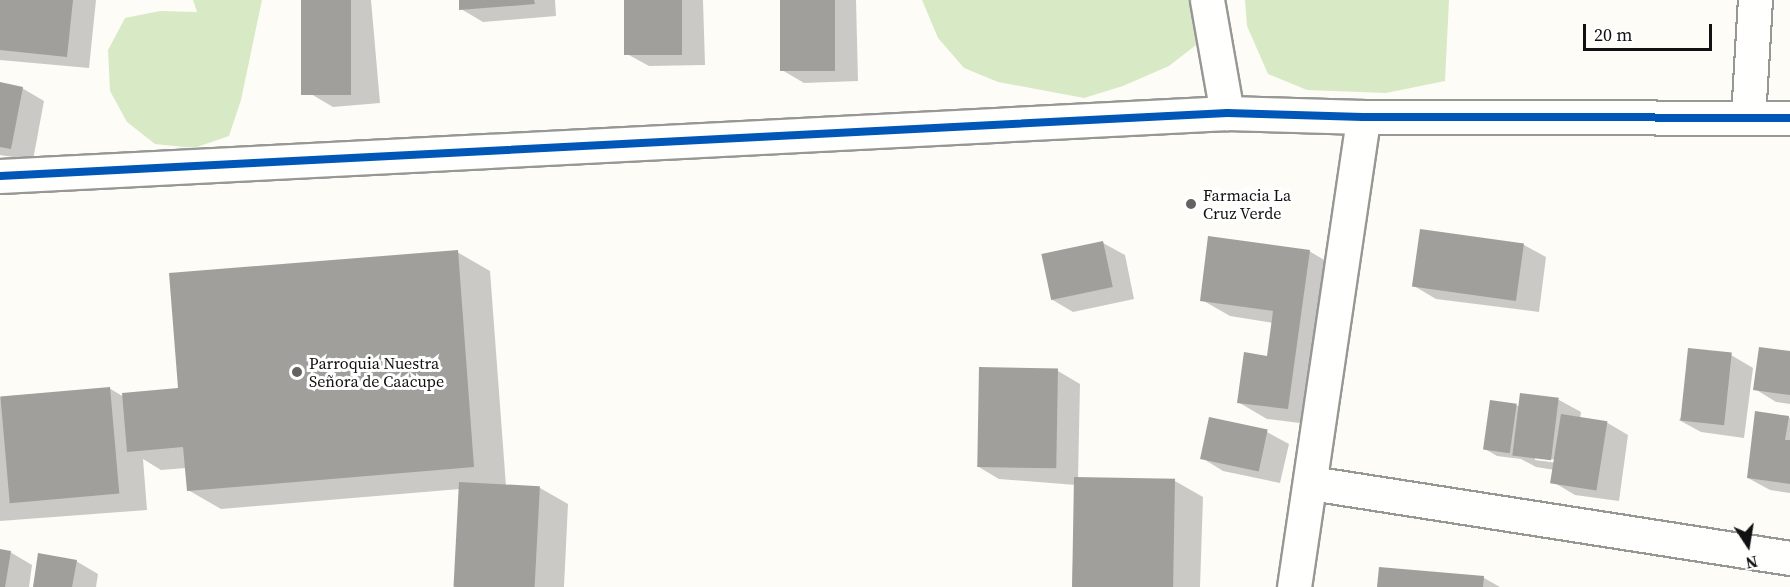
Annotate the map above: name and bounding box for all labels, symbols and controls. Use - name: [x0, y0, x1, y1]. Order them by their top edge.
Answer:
- scale bar: [1586, 12, 1715, 50]
- text: 20 m: [1594, 22, 1632, 47]
- place label: Farmacia La Cruz Verde: [1203, 185, 1291, 223]
- marker: Farmacia La Cruz Verde: [1184, 197, 1198, 211]
- place label: Parroquia Nuestra Señora de Caacupe: [309, 353, 444, 391]
- marker: Parroquia Nuestra Señora de Caacupe: [290, 365, 304, 379]
- north arrow: [1718, 515, 1778, 575]
- text: N: [1744, 551, 1760, 575]

